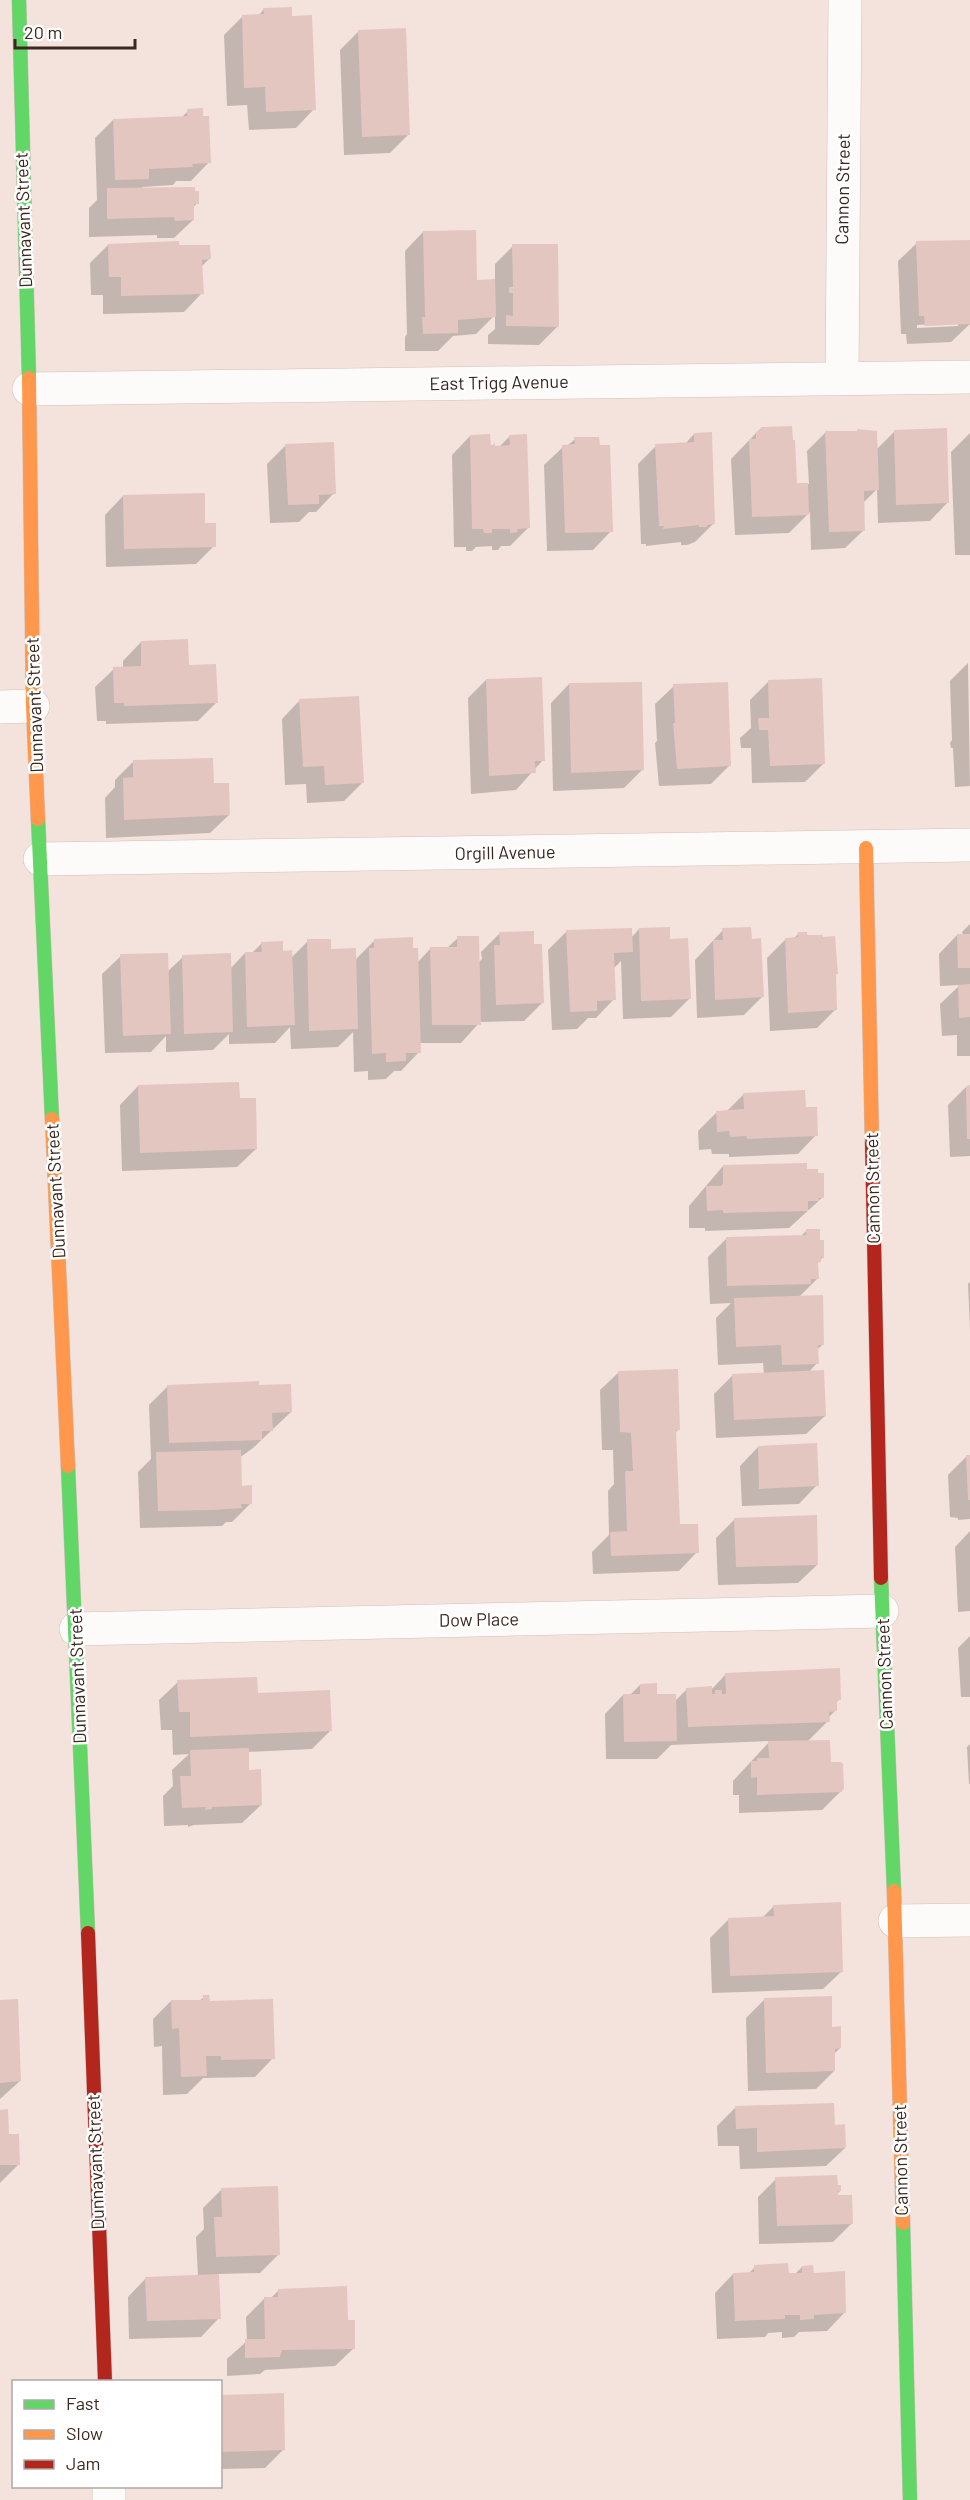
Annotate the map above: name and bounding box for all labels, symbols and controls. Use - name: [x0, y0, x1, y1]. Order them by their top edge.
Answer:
- scale bar: [15, 12, 135, 50]
- text: 20 m: [24, 21, 62, 43]
- street label: Cannon Street: [830, 133, 854, 245]
- street label: Dunnavant Street: [10, 152, 36, 288]
- street label: East Trigg Avenue: [429, 370, 569, 394]
- street label: Dunnavant Street: [21, 637, 47, 773]
- street label: Orgill Avenue: [454, 840, 556, 864]
- street label: Dunnavant Street: [40, 1123, 70, 1259]
- street label: Cannon Street: [860, 1132, 884, 1244]
- street label: Dow Place: [439, 1607, 519, 1631]
- street label: Dunnavant Street: [64, 1608, 90, 1744]
- street label: Cannon Street: [871, 1618, 897, 1730]
- street label: Dunnavant Street: [82, 2094, 108, 2230]
- street label: Cannon Street: [888, 2104, 912, 2216]
- legend: [12, 2380, 222, 2488]
- text: Fast: [66, 2392, 100, 2414]
- text: Slow: [66, 2422, 103, 2444]
- text: Jam: [66, 2452, 100, 2474]

